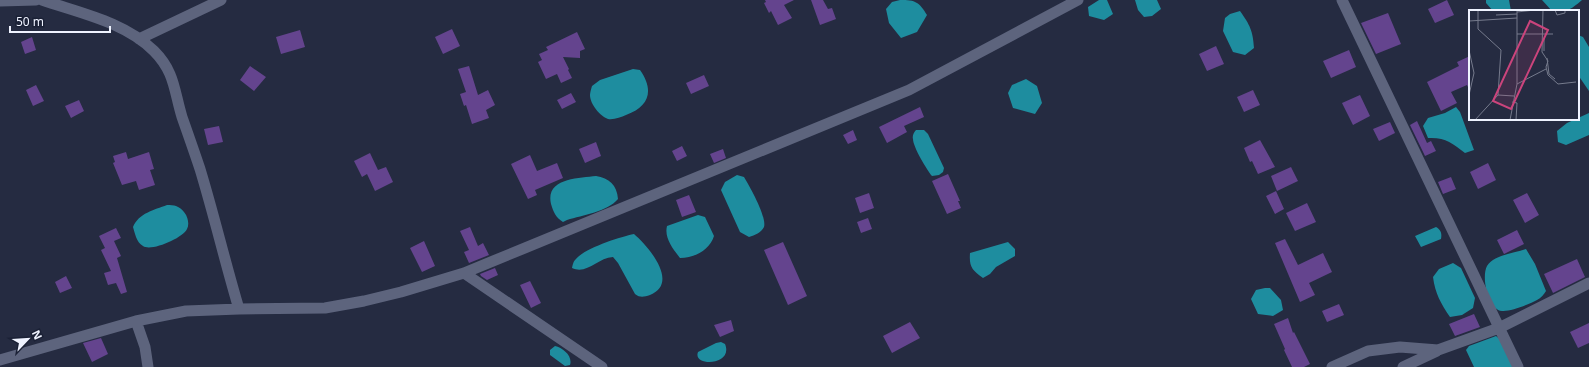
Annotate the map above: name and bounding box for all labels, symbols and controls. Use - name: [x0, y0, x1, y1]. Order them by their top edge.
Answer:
- scale bar: [10, 8, 110, 34]
- inset map: [1469, 10, 1579, 120]
- text: 50 m: [16, 13, 44, 30]
- north arrow: [8, 319, 48, 359]
- text: N: [29, 327, 46, 342]

